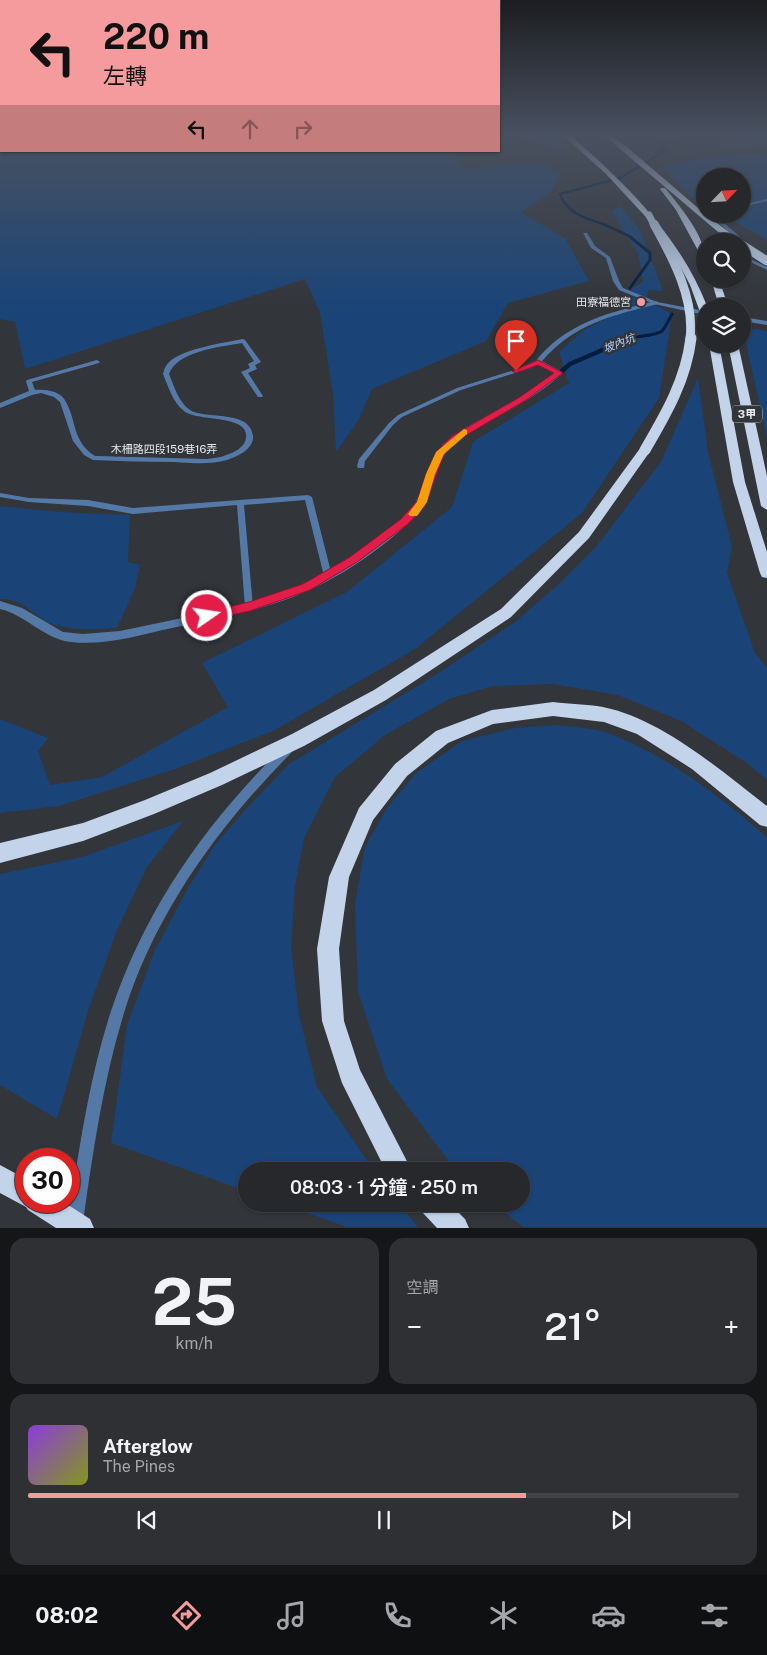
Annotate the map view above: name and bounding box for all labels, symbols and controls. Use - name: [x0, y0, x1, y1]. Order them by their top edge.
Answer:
- text: 220 m: [103, 16, 209, 57]
- icon: left: [20, 20, 85, 85]
- text: 左轉: [103, 63, 147, 89]
- icon: left: [183, 115, 211, 143]
- icon: ahead: [236, 115, 264, 143]
- icon: right: [289, 115, 317, 143]
- north arrow: [696, 168, 751, 222]
- map controls: [696, 168, 751, 353]
- button: search: [696, 233, 751, 288]
- place label: 田寮福德宮: [576, 296, 631, 308]
- marker: 田寮福德宮: [635, 296, 647, 308]
- button: layers: [696, 298, 751, 353]
- pin: [495, 320, 537, 371]
- icon: arrive: [502, 327, 530, 355]
- water label: 坡內坑: [601, 331, 638, 355]
- road number: 3甲: [732, 406, 762, 422]
- street label: 木柵路四段159巷16弄: [111, 443, 217, 455]
- position arrow: [180, 589, 232, 641]
- speed limit sign: 30: [15, 1148, 80, 1213]
- text: 08:03 · 1 分鐘 · 250 m: [290, 1176, 478, 1198]
- text: 25: [152, 1263, 237, 1340]
- text: 空調: [407, 1278, 439, 1297]
- text: 21°: [544, 1304, 601, 1349]
- text: −: [407, 1310, 422, 1343]
- text: +: [723, 1310, 739, 1343]
- text: km/h: [175, 1334, 213, 1353]
- text: Afterglow: [103, 1435, 193, 1457]
- text: The Pines: [103, 1457, 175, 1476]
- icon: previous: [133, 1506, 161, 1534]
- icon: pause: [370, 1506, 398, 1534]
- icon: next: [607, 1506, 635, 1534]
- icon: directions: [169, 1598, 204, 1633]
- icon: music: [274, 1598, 309, 1633]
- icon: phone: [380, 1598, 415, 1633]
- icon: climate: [486, 1598, 521, 1633]
- icon: car: [591, 1598, 626, 1633]
- icon: filters: [697, 1598, 732, 1633]
- text: 08:02: [35, 1602, 98, 1628]

